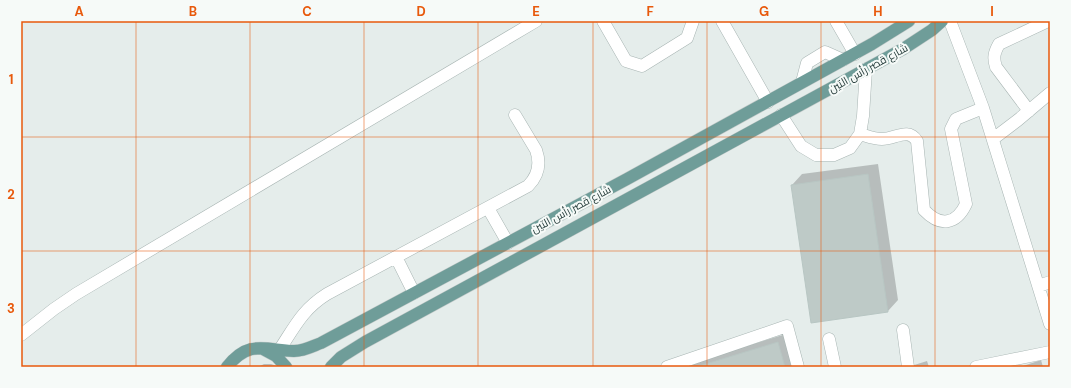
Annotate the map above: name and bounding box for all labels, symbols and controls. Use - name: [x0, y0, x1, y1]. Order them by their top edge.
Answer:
- text: A: [74, 3, 84, 20]
- text: B: [189, 3, 197, 20]
- text: C: [302, 3, 312, 20]
- text: D: [416, 3, 426, 20]
- text: E: [532, 3, 540, 20]
- text: F: [646, 3, 654, 20]
- text: G: [759, 3, 769, 20]
- text: H: [873, 3, 883, 20]
- text: I: [990, 3, 994, 20]
- street label: شارع قصر رأس التين: [826, 40, 911, 96]
- text: 1: [9, 71, 13, 88]
- street label: شارع قصر رأس التين: [529, 182, 614, 237]
- text: 2: [7, 186, 15, 203]
- text: 3: [7, 300, 15, 317]

